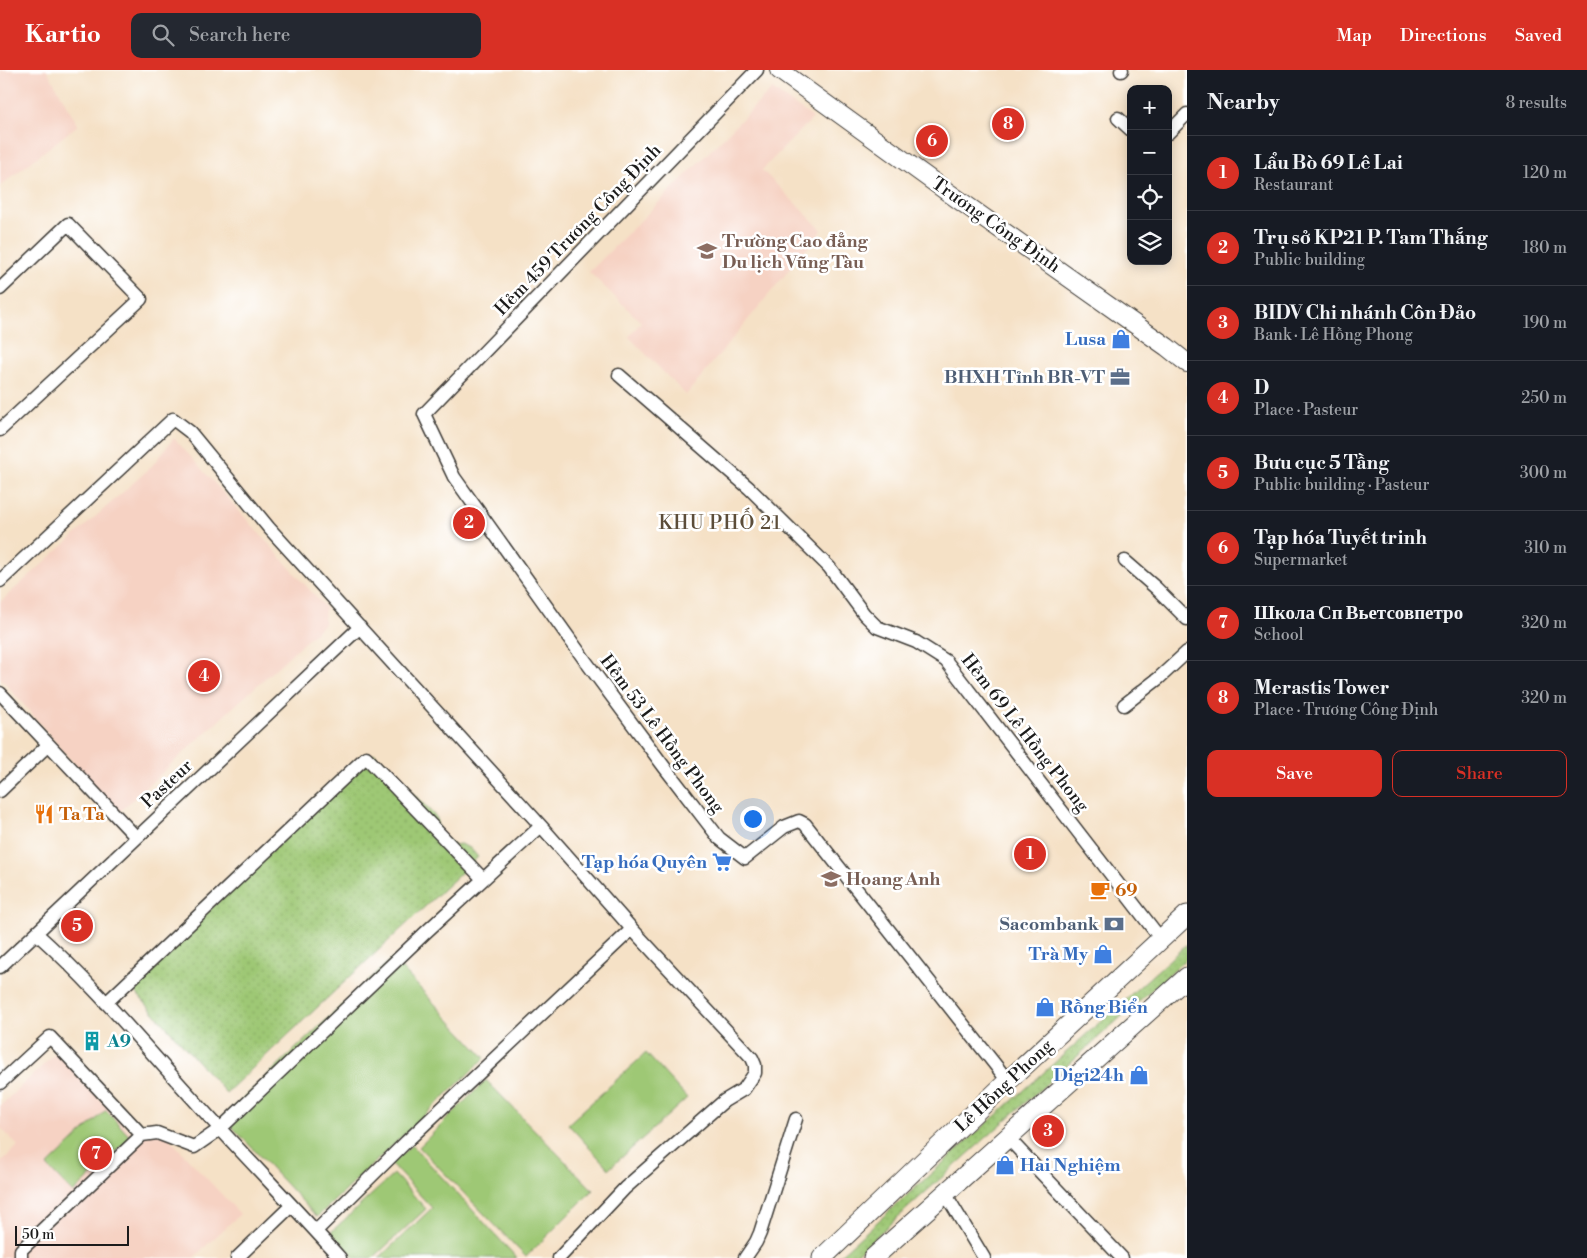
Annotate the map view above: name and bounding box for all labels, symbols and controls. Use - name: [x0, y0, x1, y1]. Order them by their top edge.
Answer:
- search box: [131, 13, 481, 58]
- text: Kartio: [25, 20, 101, 50]
- icon: search: [149, 21, 177, 49]
- text: Search here: [189, 23, 290, 47]
- text: Map: [1336, 24, 1372, 47]
- text: Directions: [1400, 24, 1487, 47]
- text: Saved: [1515, 24, 1562, 47]
- map controls: [1127, 85, 1172, 265]
- button: +: [1127, 85, 1172, 130]
- text: Nearby: [1207, 90, 1280, 116]
- text: 8 results: [1505, 93, 1567, 113]
- pin: 8: [992, 105, 1024, 143]
- pin: 6: [916, 122, 948, 160]
- button: −: [1127, 130, 1172, 175]
- street label: Hẻm 459 Trương Công Định: [490, 139, 666, 321]
- text: Lẩu Bò 69 Lê Lai: [1254, 151, 1403, 175]
- text: 1: [1219, 163, 1227, 183]
- text: 120 m: [1523, 163, 1567, 183]
- street label: Trương Công Định: [927, 172, 1065, 278]
- button: locate: [1127, 175, 1172, 220]
- text: Restaurant: [1254, 175, 1333, 195]
- button: layers: [1127, 220, 1172, 265]
- text: Trụ sở KP21 P. Tam Thắng: [1254, 226, 1487, 250]
- place label: Trường Cao đẳng Du lịch Vũng Tàu: [722, 230, 869, 274]
- text: 2: [1218, 238, 1228, 258]
- text: 180 m: [1523, 238, 1567, 258]
- school or university icon: Trường Cao đẳng Du lịch Vũng Tàu: [696, 240, 718, 262]
- text: Public building: [1254, 250, 1365, 270]
- text: BIDV Chi nhánh Côn Đảo: [1254, 301, 1476, 325]
- text: 3: [1218, 313, 1228, 333]
- text: 190 m: [1523, 313, 1567, 333]
- text: Bank · Lê Hồng Phong: [1254, 325, 1413, 345]
- place label: Lusa: [1065, 328, 1106, 351]
- shop icon: Lusa: [1110, 328, 1132, 350]
- place label: BHXH Tỉnh BR-VT: [944, 366, 1105, 389]
- office icon: BHXH Tỉnh BR-VT: [1109, 366, 1131, 388]
- text: D: [1254, 376, 1269, 400]
- text: 4: [1218, 388, 1228, 408]
- text: 250 m: [1521, 388, 1567, 408]
- text: Place · Pasteur: [1254, 400, 1358, 420]
- text: Bưu cục 5 Tầng: [1254, 451, 1389, 475]
- text: 5: [1218, 463, 1228, 483]
- text: 300 m: [1520, 463, 1567, 483]
- text: Public building · Pasteur: [1254, 475, 1429, 495]
- pin: 2: [453, 504, 485, 542]
- district label: KHU PHỐ 21: [658, 507, 782, 535]
- text: Tạp hóa Tuyết trinh: [1254, 526, 1427, 550]
- text: 6: [1218, 538, 1228, 558]
- text: 310 m: [1524, 538, 1567, 558]
- text: Supermarket: [1254, 550, 1348, 570]
- text: Школа Сп Вьетсовпетро: [1254, 601, 1463, 625]
- text: 7: [1218, 613, 1228, 633]
- text: 320 m: [1521, 613, 1567, 633]
- text: School: [1254, 625, 1303, 645]
- street label: Hẻm 69 Lê Hồng Phong: [956, 649, 1094, 817]
- street label: Hẻm 53 Lê Hồng Phong: [595, 650, 730, 818]
- pin: 4: [188, 657, 220, 695]
- text: Merastis Tower: [1254, 676, 1389, 700]
- text: 8: [1218, 688, 1228, 708]
- text: 320 m: [1521, 688, 1567, 708]
- text: Place · Trương Công Định: [1254, 700, 1438, 720]
- button: Save: [1207, 750, 1382, 797]
- button: Share: [1392, 750, 1567, 797]
- street label: Pasteur: [137, 754, 198, 814]
- restaurant icon: Ta Ta: [33, 803, 55, 825]
- place label: Ta Ta: [59, 803, 105, 826]
- your location: [740, 806, 766, 832]
- pin: 1: [1014, 835, 1046, 873]
- place label: Tạp hóa Quyên: [582, 851, 707, 874]
- supermarket icon: Tạp hóa Quyên: [711, 851, 733, 873]
- school or university icon: Hoang Anh: [820, 868, 842, 890]
- place label: Hoang Anh: [846, 868, 940, 891]
- cafe icon: 69: [1089, 879, 1111, 901]
- place label: 69: [1115, 879, 1138, 902]
- pin: 5: [61, 907, 93, 945]
- place label: Sacombank: [999, 913, 1100, 936]
- bank icon: Sacombank: [1103, 913, 1125, 935]
- place label: Trà My: [1029, 943, 1089, 966]
- shop icon: Trà My: [1092, 943, 1114, 965]
- shop icon: Rồng Biển: [1034, 996, 1056, 1018]
- place label: Rồng Biển: [1060, 996, 1148, 1019]
- building icon: A9: [81, 1030, 103, 1052]
- place label: A9: [106, 1030, 131, 1053]
- street label: Lê Hồng Phong: [950, 1034, 1058, 1137]
- place label: Digi24h: [1053, 1064, 1124, 1087]
- shop icon: Digi24h: [1128, 1064, 1150, 1086]
- pin: 3: [1032, 1112, 1064, 1150]
- pin: 7: [80, 1135, 112, 1173]
- shop icon: Hai Nghiệm: [994, 1154, 1016, 1176]
- place label: Hai Nghiệm: [1020, 1154, 1121, 1177]
- scale bar: [15, 1223, 129, 1246]
- text: 50 m: [22, 1226, 54, 1244]

